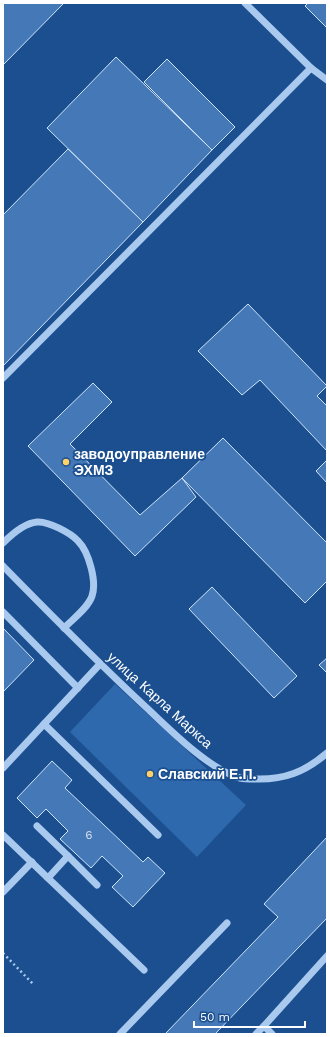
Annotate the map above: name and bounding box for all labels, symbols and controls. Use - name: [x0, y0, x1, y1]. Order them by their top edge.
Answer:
- place label: заводоуправление ЭХМЗ: [74, 446, 205, 478]
- marker: заводоуправление ЭХМЗ: [61, 457, 71, 467]
- street label: улица Карла Маркса: [104, 649, 216, 751]
- place label: Славский Е.П.: [158, 766, 257, 782]
- marker: Славский Е.П.: [145, 769, 155, 779]
- house number: 6: [85, 828, 93, 842]
- scale bar: [194, 1003, 305, 1029]
- text: 50 m: [200, 1010, 230, 1024]

